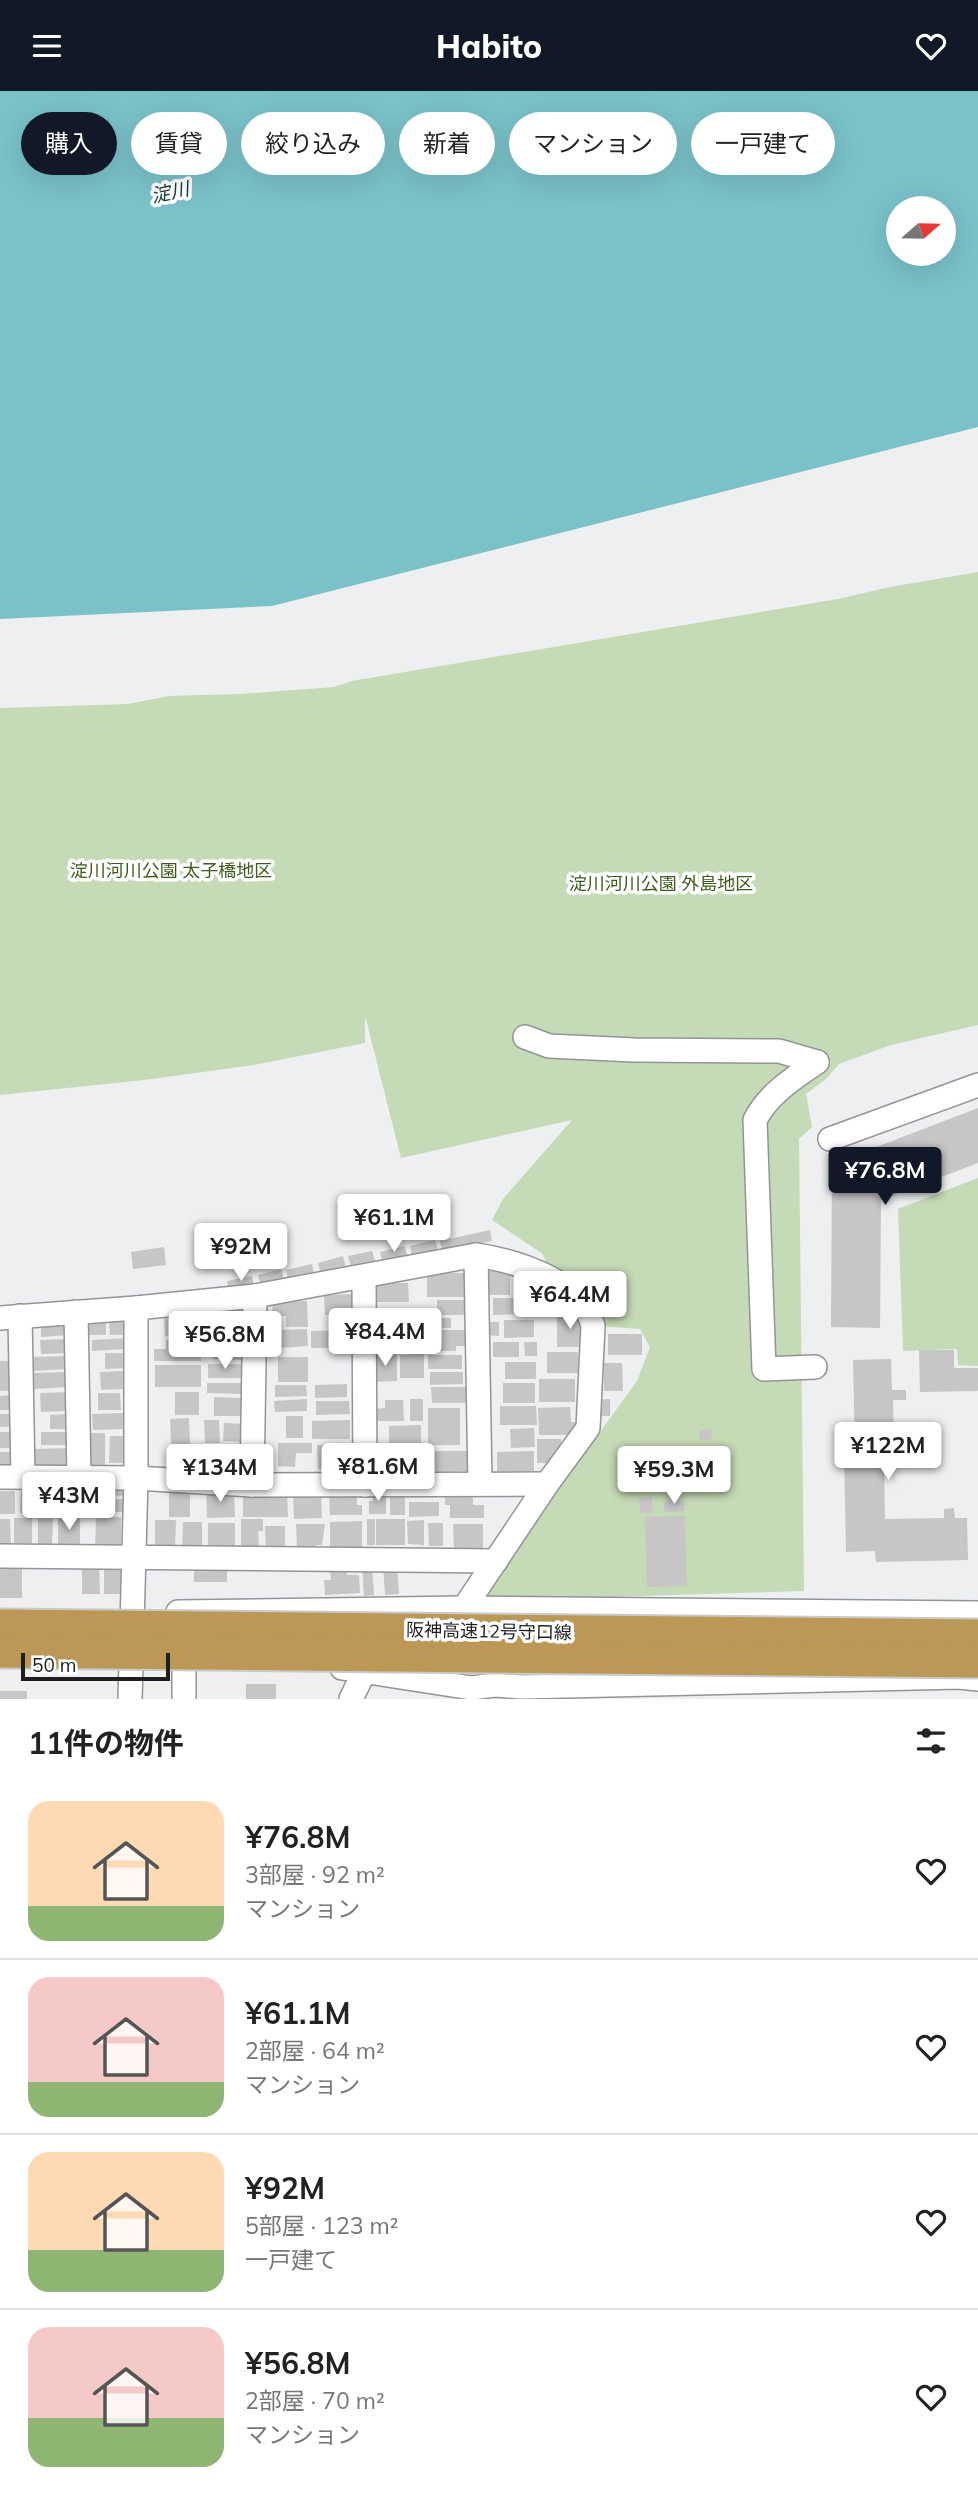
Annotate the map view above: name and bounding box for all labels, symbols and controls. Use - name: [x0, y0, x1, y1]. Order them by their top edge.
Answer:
- text: Habito: [436, 26, 542, 66]
- icon: menu: [28, 27, 66, 65]
- icon: heart: [912, 27, 950, 65]
- chip: 購入: [21, 112, 117, 175]
- chip: 賃貸: [131, 112, 227, 175]
- chip: 絞り込み: [241, 112, 385, 175]
- chip: 新着: [399, 112, 495, 175]
- chip: マンション: [509, 112, 677, 175]
- chip: 一戸建て: [691, 112, 835, 175]
- water label: 淀川: [149, 176, 193, 208]
- north arrow: [886, 196, 956, 266]
- map controls: [886, 196, 956, 266]
- park label: 淀川河川公園 太子橋地区: [70, 859, 272, 882]
- park label: 淀川河川公園 外島地区: [569, 872, 753, 895]
- pin: ¥76.8M: [828, 1147, 942, 1207]
- text: ¥76.8M: [845, 1155, 925, 1184]
- pin: ¥61.1M: [337, 1195, 451, 1254]
- text: ¥61.1M: [354, 1202, 434, 1231]
- pin: ¥92M: [200, 1223, 282, 1283]
- text: ¥92M: [210, 1231, 272, 1260]
- pin: ¥64.4M: [513, 1271, 627, 1331]
- text: ¥64.4M: [530, 1279, 610, 1308]
- pin: ¥84.4M: [328, 1309, 442, 1368]
- pin: ¥56.8M: [168, 1311, 282, 1371]
- text: ¥84.4M: [345, 1316, 425, 1345]
- text: ¥56.8M: [185, 1319, 265, 1348]
- pin: ¥122M: [839, 1423, 937, 1482]
- text: ¥122M: [850, 1430, 926, 1459]
- pin: ¥81.6M: [321, 1443, 435, 1503]
- pin: ¥134M: [171, 1445, 269, 1504]
- pin: ¥59.3M: [617, 1447, 731, 1506]
- text: ¥81.6M: [338, 1451, 418, 1480]
- text: ¥134M: [182, 1452, 258, 1481]
- text: ¥59.3M: [634, 1454, 714, 1483]
- pin: ¥43M: [28, 1473, 110, 1532]
- text: ¥43M: [38, 1480, 100, 1509]
- street label: 阪神高速12号守口線: [406, 1618, 572, 1644]
- scale bar: [21, 1650, 170, 1682]
- text: 50 m: [32, 1653, 76, 1677]
- icon: filters: [912, 1722, 950, 1760]
- text: 11件の物件: [28, 1724, 184, 1762]
- text: ¥76.8M: [245, 1818, 351, 1856]
- icon: home: [84, 1829, 168, 1913]
- icon: heart: [912, 1852, 950, 1890]
- text: 3部屋 · 92 m²: [245, 1860, 385, 1889]
- text: マンション: [245, 1894, 360, 1923]
- text: ¥61.1M: [245, 1994, 351, 2032]
- icon: home: [84, 2005, 168, 2089]
- icon: heart: [912, 2028, 950, 2066]
- text: 2部屋 · 64 m²: [245, 2036, 385, 2065]
- text: マンション: [245, 2070, 360, 2099]
- text: ¥92M: [245, 2169, 325, 2207]
- icon: home: [84, 2180, 168, 2264]
- icon: heart: [912, 2203, 950, 2241]
- text: 5部屋 · 123 m²: [245, 2211, 398, 2240]
- text: 一戸建て: [245, 2245, 337, 2274]
- text: ¥56.8M: [245, 2344, 351, 2382]
- icon: home: [84, 2355, 168, 2439]
- icon: heart: [912, 2378, 950, 2416]
- text: 2部屋 · 70 m²: [245, 2386, 385, 2415]
- text: マンション: [245, 2420, 360, 2449]

